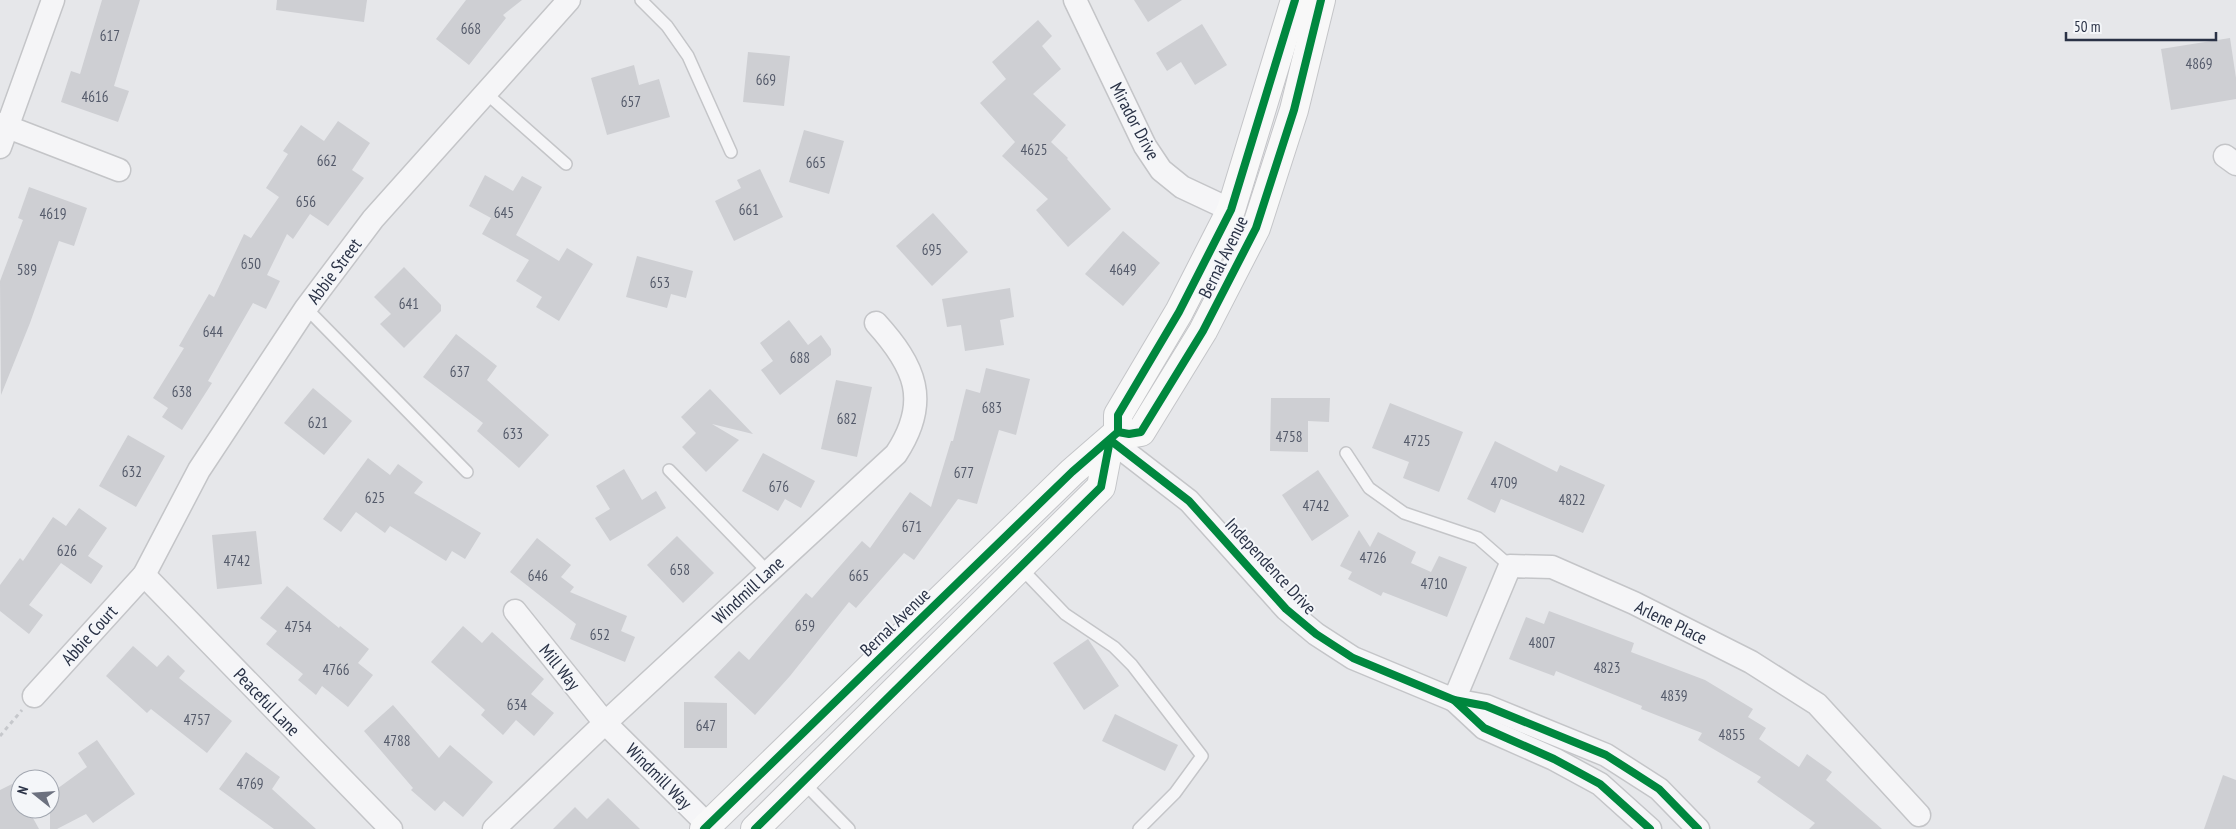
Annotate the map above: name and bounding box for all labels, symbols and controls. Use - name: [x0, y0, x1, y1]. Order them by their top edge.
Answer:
- scale bar: [2066, 10, 2216, 42]
- text: 50 m: [2074, 17, 2100, 36]
- house number: 668: [461, 19, 481, 38]
- house number: 617: [100, 26, 120, 45]
- house number: 4869: [2185, 54, 2213, 73]
- house number: 669: [756, 70, 776, 89]
- street label: Mirador Drive: [1105, 78, 1165, 164]
- house number: 4616: [81, 87, 109, 106]
- house number: 657: [621, 92, 641, 111]
- house number: 4625: [1020, 140, 1048, 159]
- house number: 662: [317, 151, 337, 170]
- house number: 665: [806, 153, 826, 172]
- house number: 656: [296, 192, 316, 211]
- house number: 661: [739, 200, 759, 219]
- house number: 645: [494, 203, 514, 222]
- house number: 4619: [39, 204, 67, 223]
- street label: Bernal Avenue: [1193, 212, 1253, 302]
- street label: Abbie Street: [302, 233, 366, 308]
- house number: 695: [922, 240, 942, 259]
- house number: 650: [241, 254, 261, 273]
- house number: 589: [17, 260, 37, 279]
- house number: 4649: [1109, 260, 1137, 279]
- house number: 653: [650, 273, 670, 292]
- house number: 641: [399, 294, 419, 313]
- house number: 644: [203, 322, 223, 341]
- house number: 688: [790, 348, 810, 367]
- house number: 637: [450, 362, 470, 381]
- house number: 638: [172, 382, 192, 401]
- house number: 683: [982, 398, 1002, 417]
- house number: 682: [837, 409, 857, 428]
- house number: 621: [308, 413, 328, 432]
- house number: 633: [503, 424, 523, 443]
- house number: 4758: [1275, 427, 1303, 446]
- house number: 4725: [1403, 431, 1431, 450]
- house number: 632: [122, 462, 142, 481]
- house number: 677: [954, 463, 974, 482]
- house number: 4709: [1490, 473, 1518, 492]
- house number: 676: [769, 477, 789, 496]
- house number: 625: [365, 488, 385, 507]
- house number: 4822: [1558, 490, 1586, 509]
- house number: 4742: [1302, 496, 1330, 515]
- street label: Independence Drive: [1220, 513, 1322, 619]
- house number: 671: [902, 517, 922, 536]
- house number: 626: [57, 541, 77, 560]
- house number: 4726: [1359, 548, 1387, 567]
- house number: 4742: [223, 551, 251, 570]
- street label: Windmill Lane: [708, 551, 788, 629]
- house number: 658: [670, 560, 690, 579]
- house number: 646: [528, 566, 548, 585]
- house number: 665: [849, 566, 869, 585]
- house number: 4710: [1420, 574, 1448, 593]
- street label: Bernal Avenue: [855, 583, 935, 661]
- street label: Arlene Place: [1631, 595, 1711, 649]
- street label: Abbie Court: [56, 600, 122, 670]
- house number: 659: [795, 616, 815, 635]
- house number: 4754: [284, 617, 312, 636]
- house number: 652: [590, 625, 610, 644]
- house number: 4807: [1528, 633, 1556, 652]
- street label: Mill Way: [534, 639, 586, 695]
- house number: 4823: [1593, 658, 1621, 677]
- house number: 4766: [322, 660, 350, 679]
- street label: Peaceful Lane: [229, 663, 305, 741]
- house number: 4839: [1660, 686, 1688, 705]
- house number: 634: [507, 695, 527, 714]
- house number: 4757: [183, 710, 211, 729]
- house number: 647: [696, 716, 716, 735]
- house number: 4855: [1718, 725, 1746, 744]
- house number: 4788: [383, 731, 411, 750]
- street label: Windmill Way: [621, 738, 697, 814]
- north arrow: [10, 769, 60, 819]
- house number: 4769: [236, 774, 264, 793]
- text: N: [13, 784, 32, 796]

